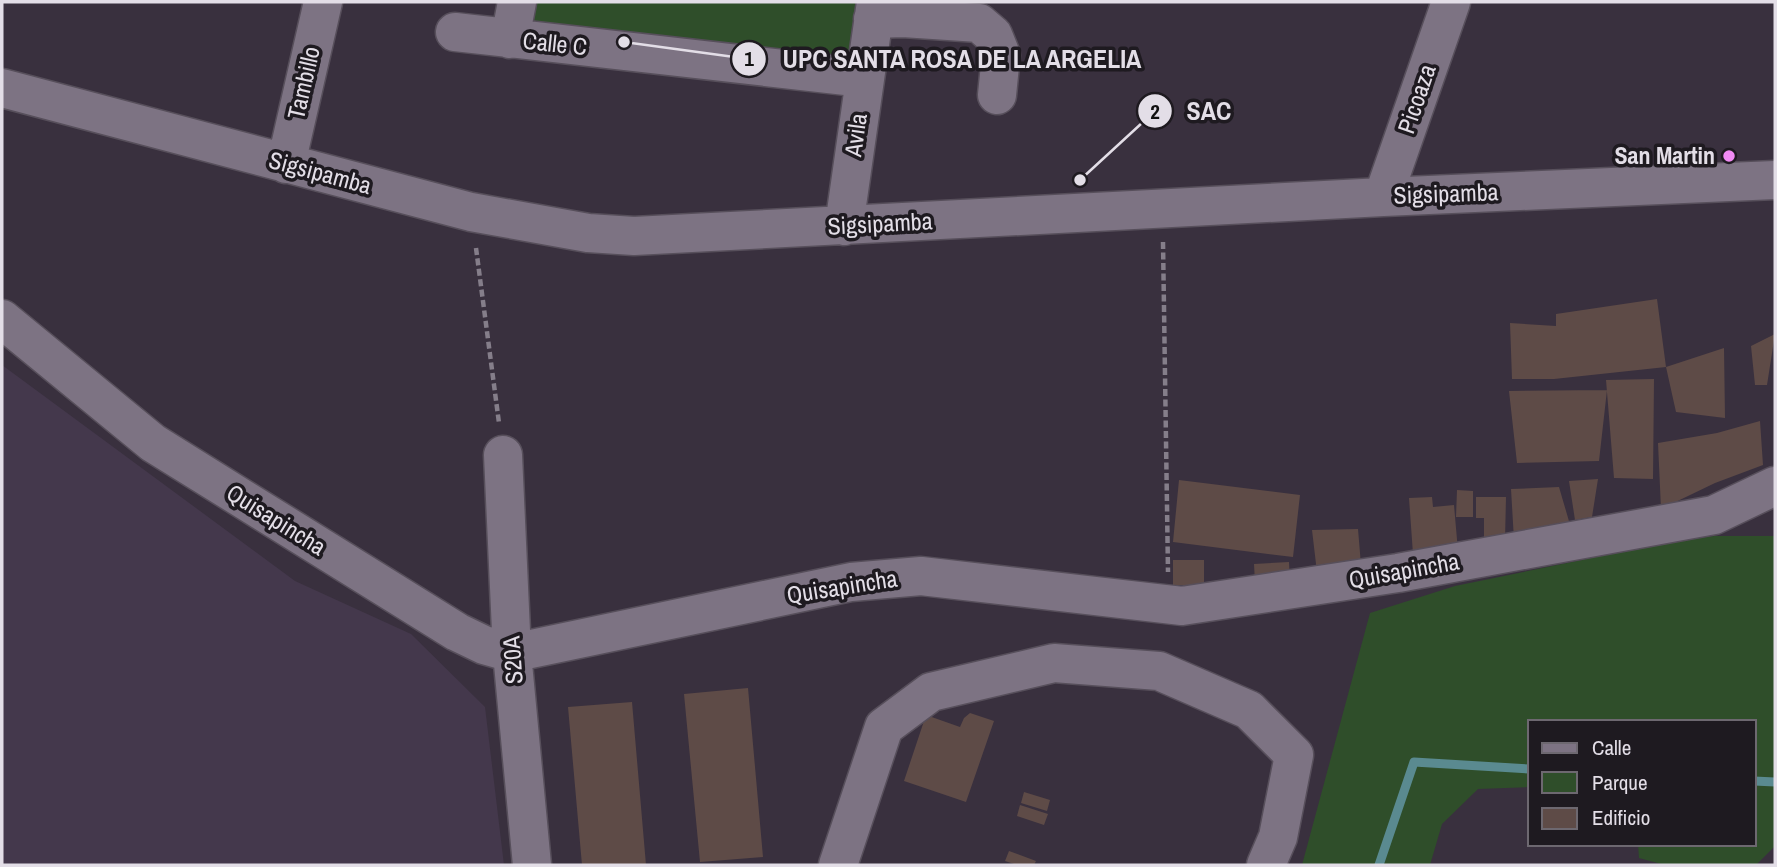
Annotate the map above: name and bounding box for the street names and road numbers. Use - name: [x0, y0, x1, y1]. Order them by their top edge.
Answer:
- street label: Calle C: [521, 24, 589, 62]
- street label: Tambillo: [279, 43, 327, 122]
- street label: Picoaza: [1389, 60, 1443, 138]
- street label: Avila: [836, 111, 874, 160]
- street label: Sigsipamba: [265, 143, 375, 201]
- street label: Sigsipamba: [1393, 175, 1499, 211]
- street label: Sigsipamba: [827, 204, 933, 242]
- street label: Quisapincha: [221, 476, 332, 562]
- street label: Quisapincha: [1346, 545, 1462, 595]
- street label: Quisapincha: [784, 561, 900, 611]
- street label: S20A: [494, 634, 530, 685]

